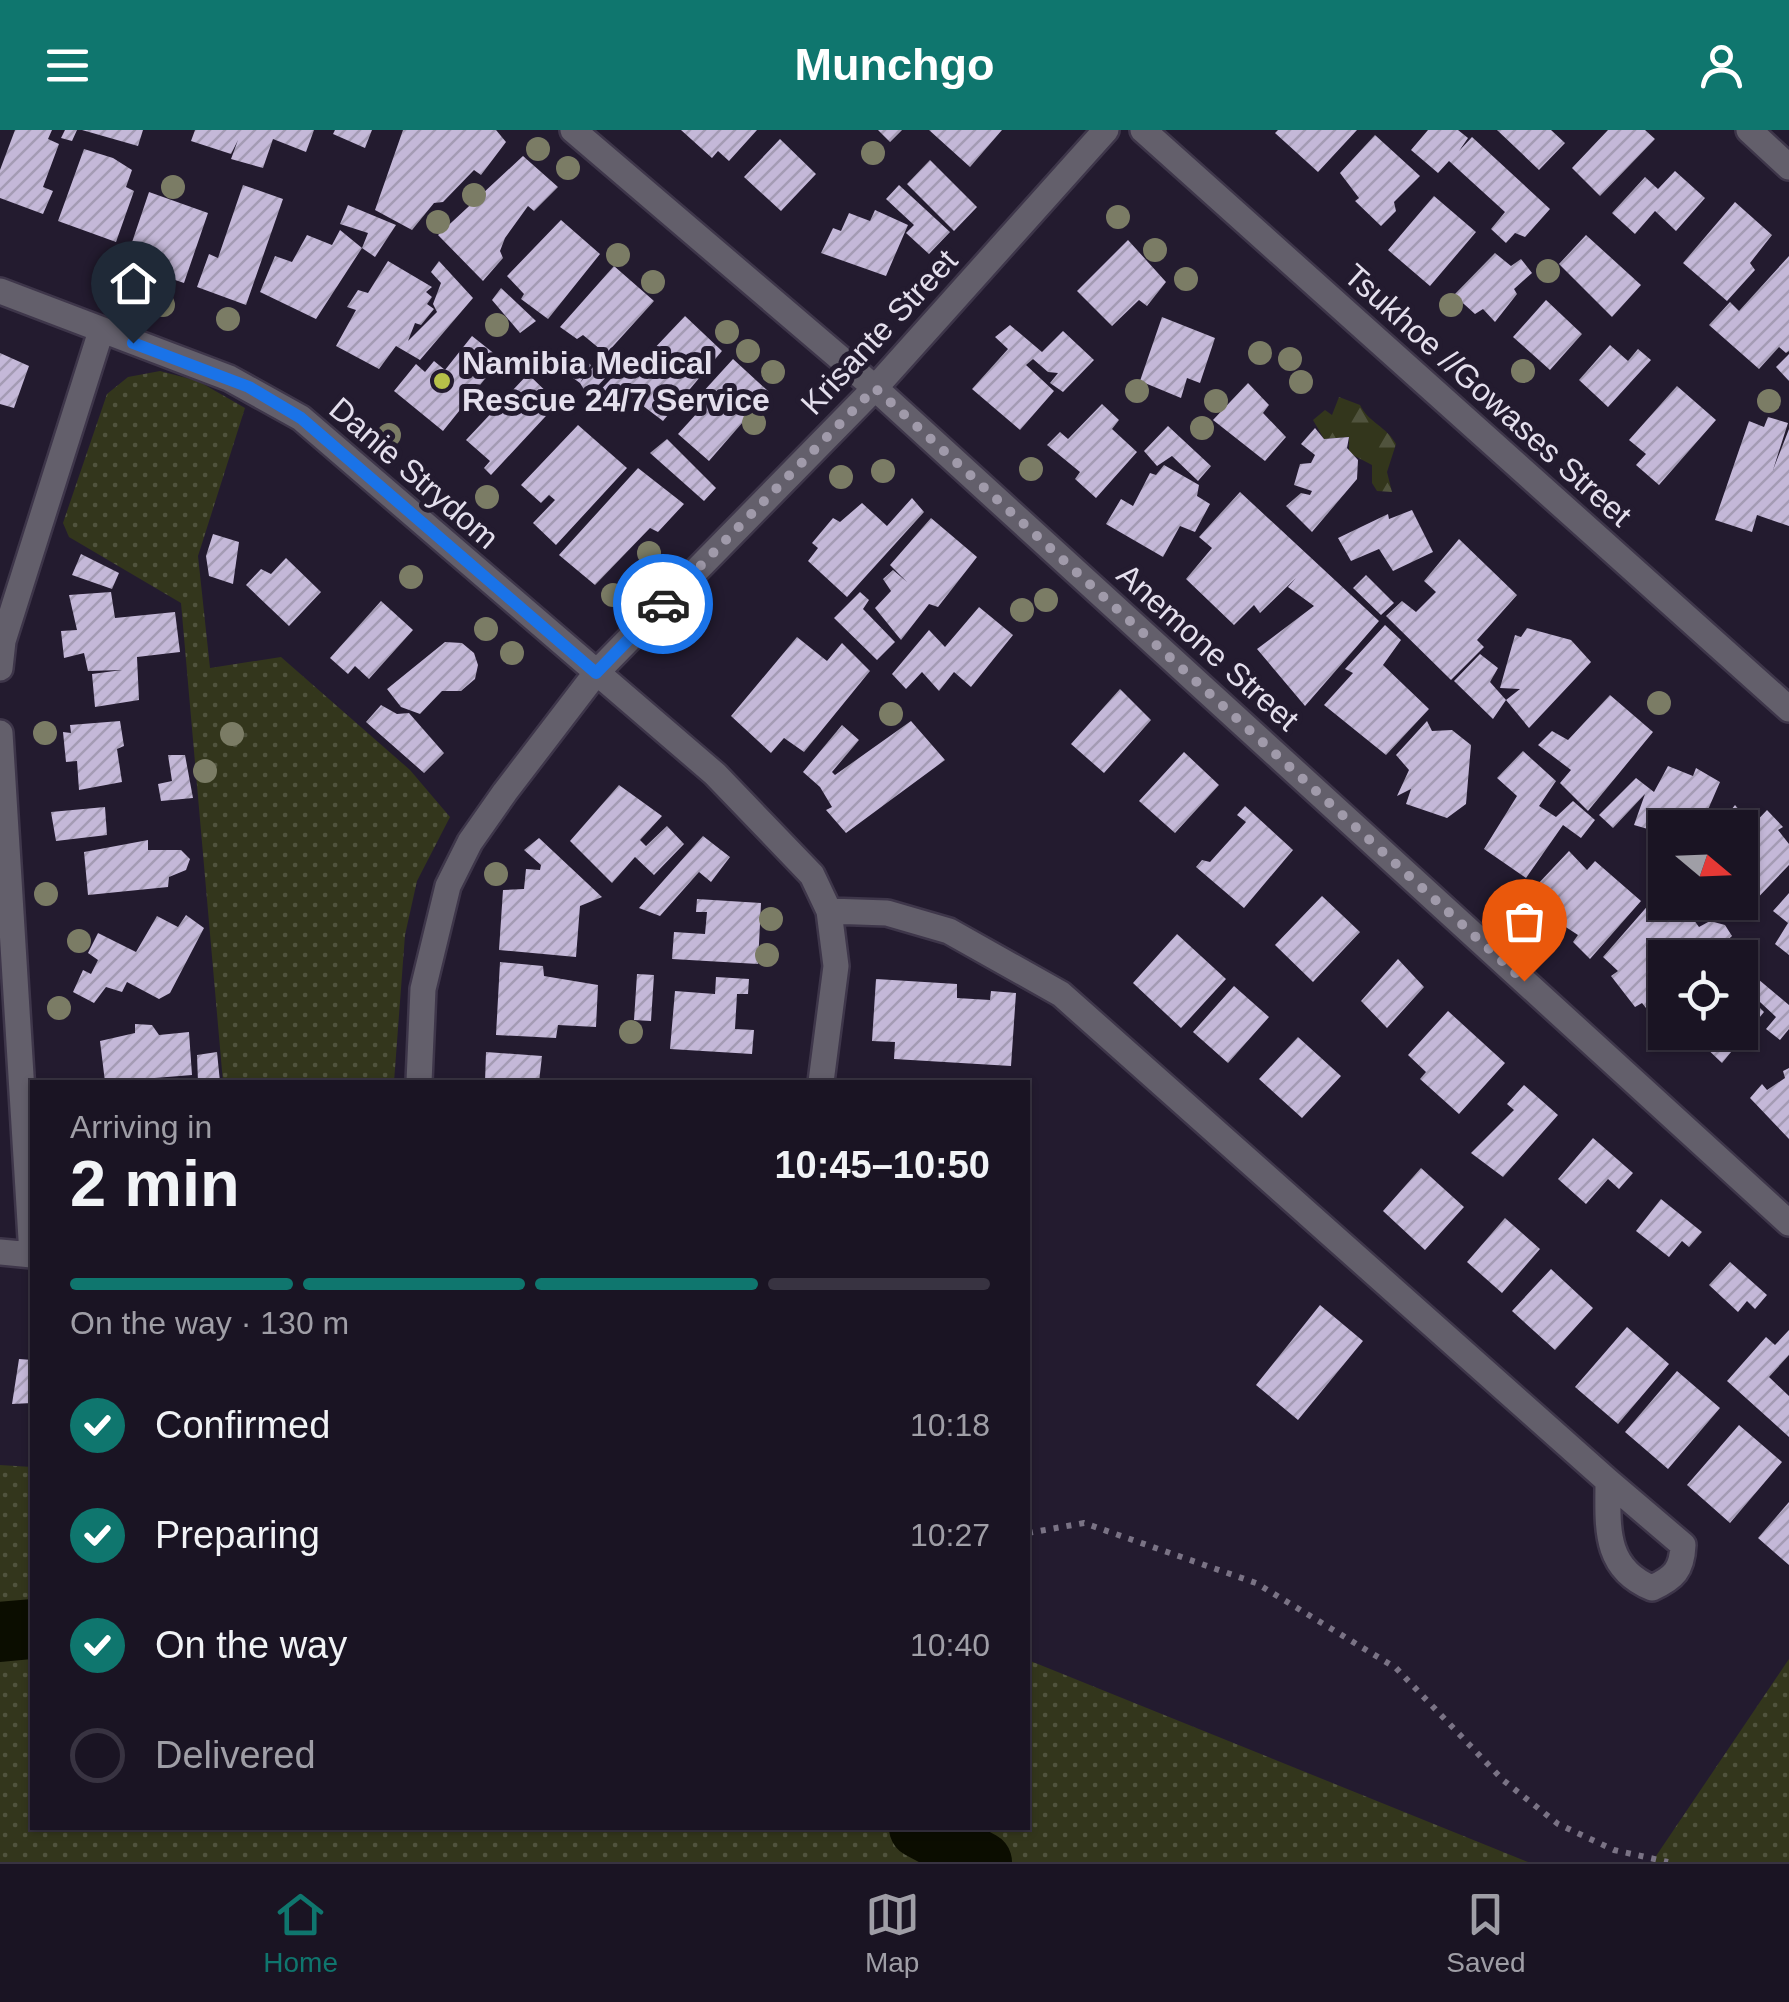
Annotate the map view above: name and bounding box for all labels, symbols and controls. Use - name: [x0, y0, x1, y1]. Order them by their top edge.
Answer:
- icon: menu: [40, 38, 95, 93]
- icon: person: [1694, 38, 1749, 93]
- text: Munchgo: [795, 39, 994, 90]
- pin: [91, 241, 176, 344]
- street label: Krisante Street: [794, 242, 964, 422]
- icon: home: [106, 256, 161, 311]
- street label: Tsukhoe //Gowases Street: [1337, 257, 1639, 533]
- place label: Namibia Medical Rescue 24/7 Service: [462, 345, 770, 418]
- marker: Namibia Medical Rescue 24/7 Service: [431, 370, 453, 392]
- street label: Danie Strydom: [322, 390, 506, 556]
- courier: [613, 554, 713, 654]
- street label: Anemone Street: [1110, 556, 1306, 738]
- icon: car: [636, 577, 691, 632]
- north arrow: [1648, 810, 1758, 920]
- map controls: [1648, 810, 1758, 1050]
- pin: [1482, 879, 1567, 982]
- icon: bag: [1497, 894, 1552, 949]
- button: locate: [1648, 940, 1758, 1050]
- text: Arriving in: [70, 1109, 212, 1145]
- text: 10:45–10:50: [774, 1144, 990, 1186]
- text: 2 min: [70, 1147, 240, 1220]
- text: On the way · 130 m: [70, 1305, 349, 1341]
- icon: check: [70, 1398, 125, 1453]
- text: Confirmed: [155, 1404, 330, 1446]
- text: 10:18: [910, 1407, 990, 1443]
- icon: check: [70, 1508, 125, 1563]
- text: Preparing: [155, 1514, 320, 1556]
- text: 10:27: [910, 1517, 990, 1553]
- icon: check: [70, 1618, 125, 1673]
- text: On the way: [155, 1624, 347, 1666]
- text: 10:40: [910, 1627, 990, 1663]
- text: Delivered: [155, 1734, 316, 1776]
- tab: Home: [263, 1887, 338, 1979]
- tab: Map: [865, 1887, 920, 1979]
- tab: Saved: [1446, 1887, 1526, 1979]

